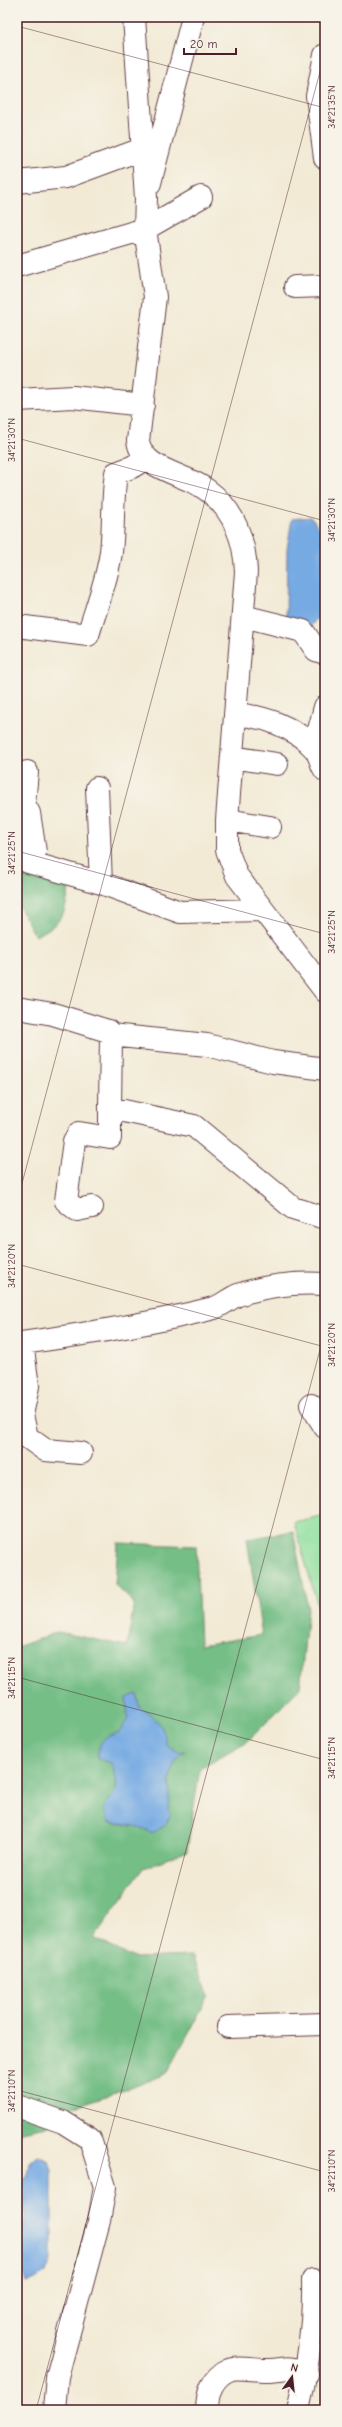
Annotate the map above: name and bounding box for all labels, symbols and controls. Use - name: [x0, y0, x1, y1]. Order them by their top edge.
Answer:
- scale bar: [184, 30, 236, 56]
- text: 20 m: [190, 37, 218, 51]
- text: 34°21'35"N: [326, 85, 338, 129]
- text: 34°21'30"N: [6, 418, 18, 462]
- text: 34°21'30"N: [326, 498, 338, 542]
- text: 34°21'25"N: [6, 831, 18, 875]
- text: 34°21'25"N: [326, 910, 338, 954]
- text: 34°21'20"N: [6, 1244, 18, 1288]
- text: 34°21'20"N: [326, 1323, 338, 1367]
- text: 34°21'15"N: [6, 1657, 18, 1699]
- text: 34°21'15"N: [326, 1737, 338, 1779]
- text: 34°21'10"N: [6, 2070, 18, 2112]
- text: 34°21'10"N: [326, 2150, 338, 2192]
- north arrow: [272, 2357, 312, 2397]
- text: N: [289, 2361, 300, 2375]

